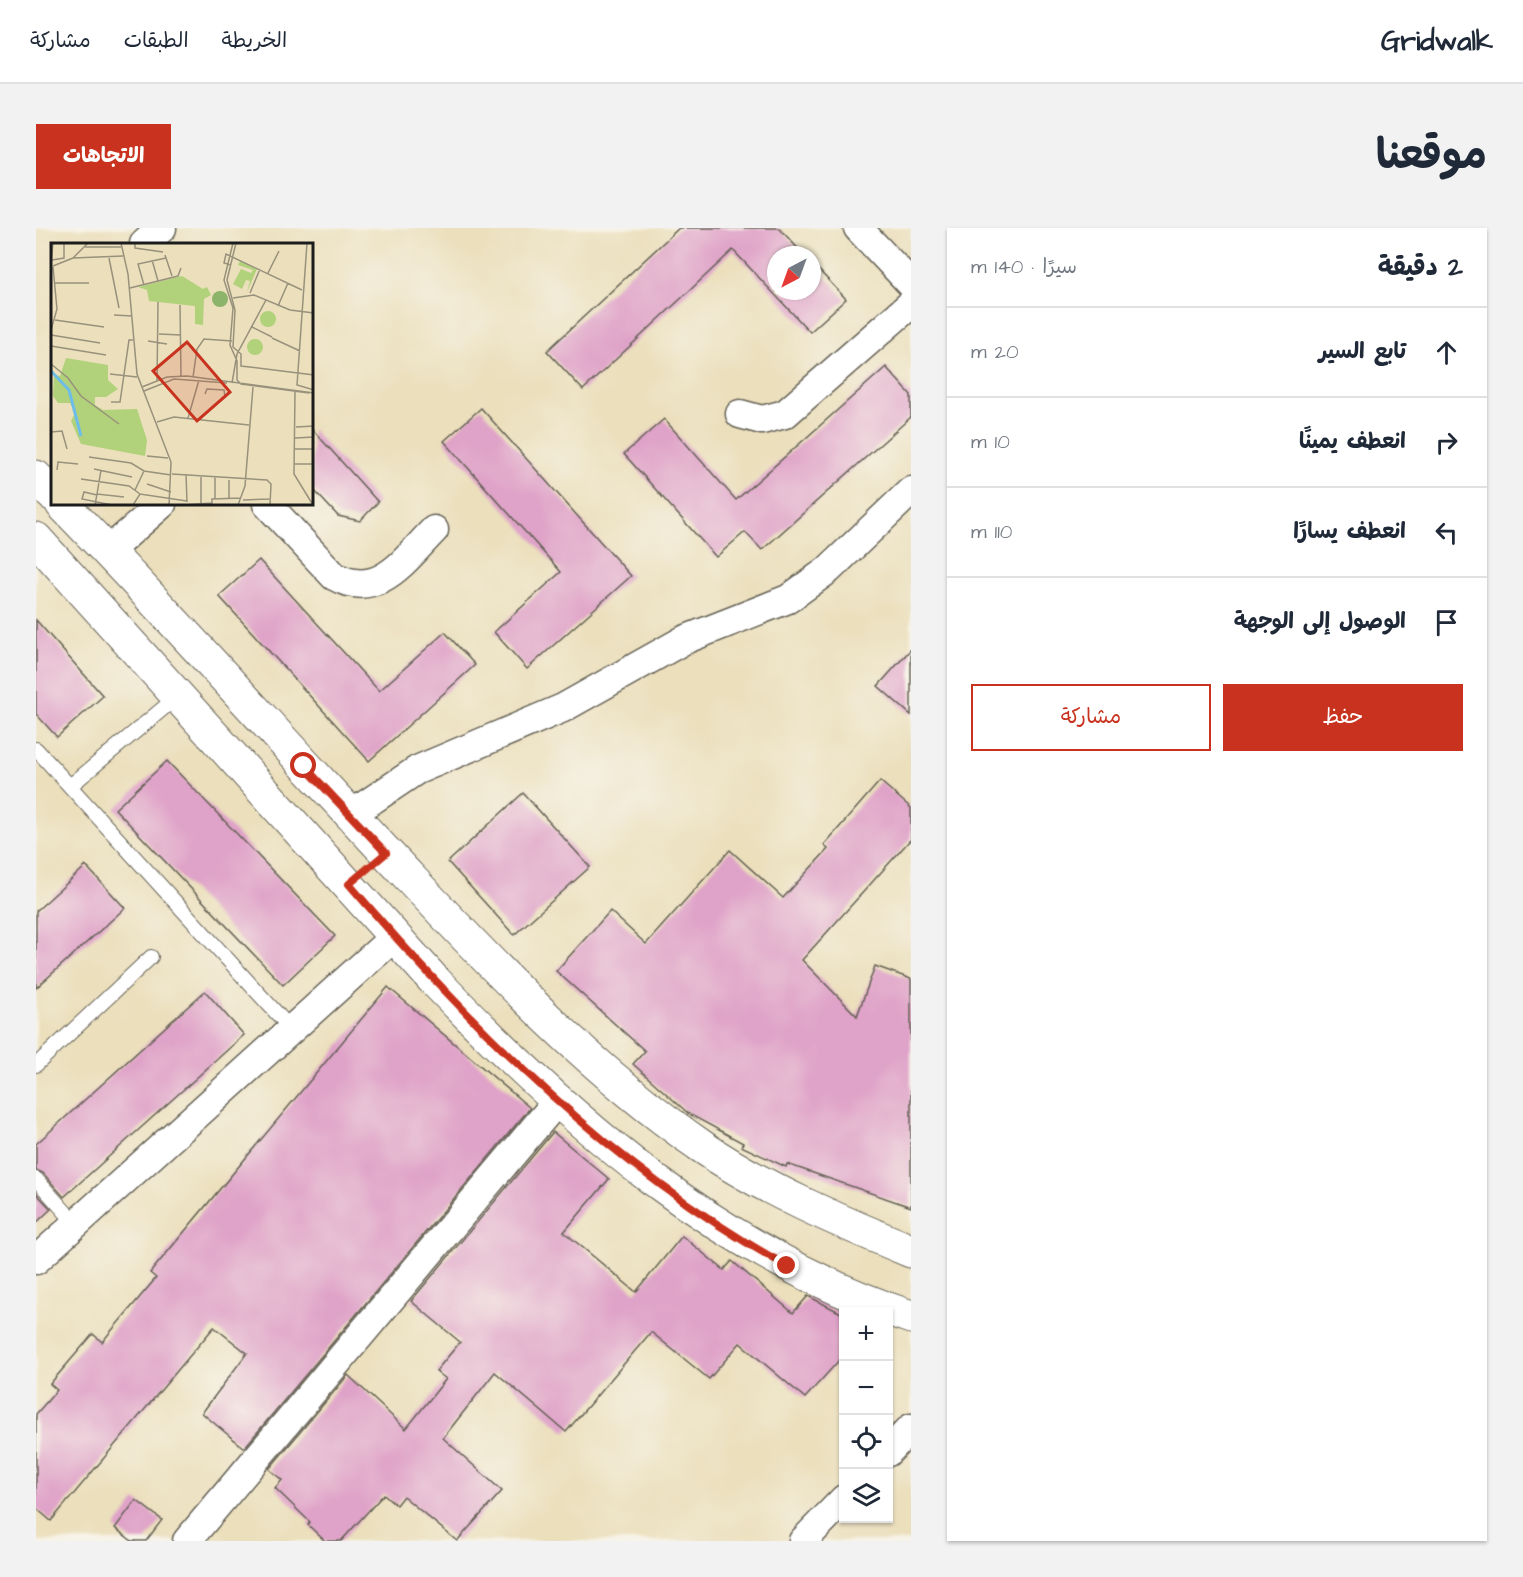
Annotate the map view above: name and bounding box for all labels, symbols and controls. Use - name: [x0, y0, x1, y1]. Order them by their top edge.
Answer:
- text: Gridwalk: [1381, 22, 1493, 61]
- text: مشاركة: [30, 26, 91, 55]
- text: الطبقات: [124, 26, 189, 55]
- text: الخريطة: [222, 26, 287, 55]
- button: الاتجاهات: [36, 124, 171, 189]
- text: موقعنا: [1376, 127, 1487, 185]
- inset map: [51, 243, 314, 506]
- north arrow: [767, 246, 821, 300]
- text: 2 دقيقة: [1378, 249, 1463, 285]
- text: سيرًا · 140 m: [971, 253, 1077, 281]
- text: تابع السير: [1319, 336, 1406, 367]
- icon: ahead: [1430, 336, 1463, 369]
- text: 20 m: [971, 338, 1019, 366]
- text: انعطف يمينًا: [1299, 426, 1406, 457]
- icon: right: [1430, 426, 1463, 459]
- text: 10 m: [971, 428, 1010, 456]
- text: انعطف يسارًا: [1293, 516, 1406, 547]
- icon: left: [1430, 516, 1463, 549]
- text: 110 m: [971, 518, 1012, 546]
- text: الوصول إلى الوجهة: [1234, 606, 1406, 637]
- icon: arrive: [1430, 606, 1463, 639]
- button: مشاركة: [971, 684, 1211, 751]
- button: حفظ: [1223, 684, 1463, 751]
- route start: [290, 752, 316, 778]
- route end: [773, 1252, 799, 1278]
- map controls: [839, 1307, 893, 1523]
- button: +: [839, 1307, 893, 1361]
- button: −: [839, 1361, 893, 1415]
- button: locate: [839, 1415, 893, 1469]
- button: layers: [839, 1469, 893, 1523]

